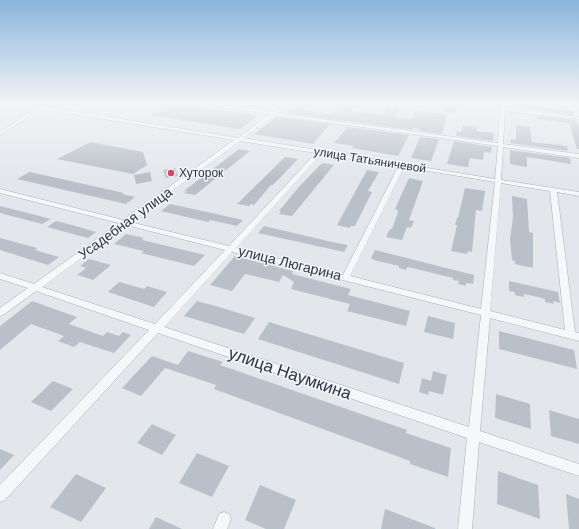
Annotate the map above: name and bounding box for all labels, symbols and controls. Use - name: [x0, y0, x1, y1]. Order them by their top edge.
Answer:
- street label: улица Татьяничевой: [313, 143, 427, 177]
- place label: Хуторок: [179, 165, 224, 181]
- marker: Хуторок: [166, 168, 176, 178]
- street label: Усадебная улица: [74, 183, 176, 263]
- street label: улица Люгарина: [237, 241, 344, 285]
- street label: улица Наумкина: [226, 342, 355, 405]

